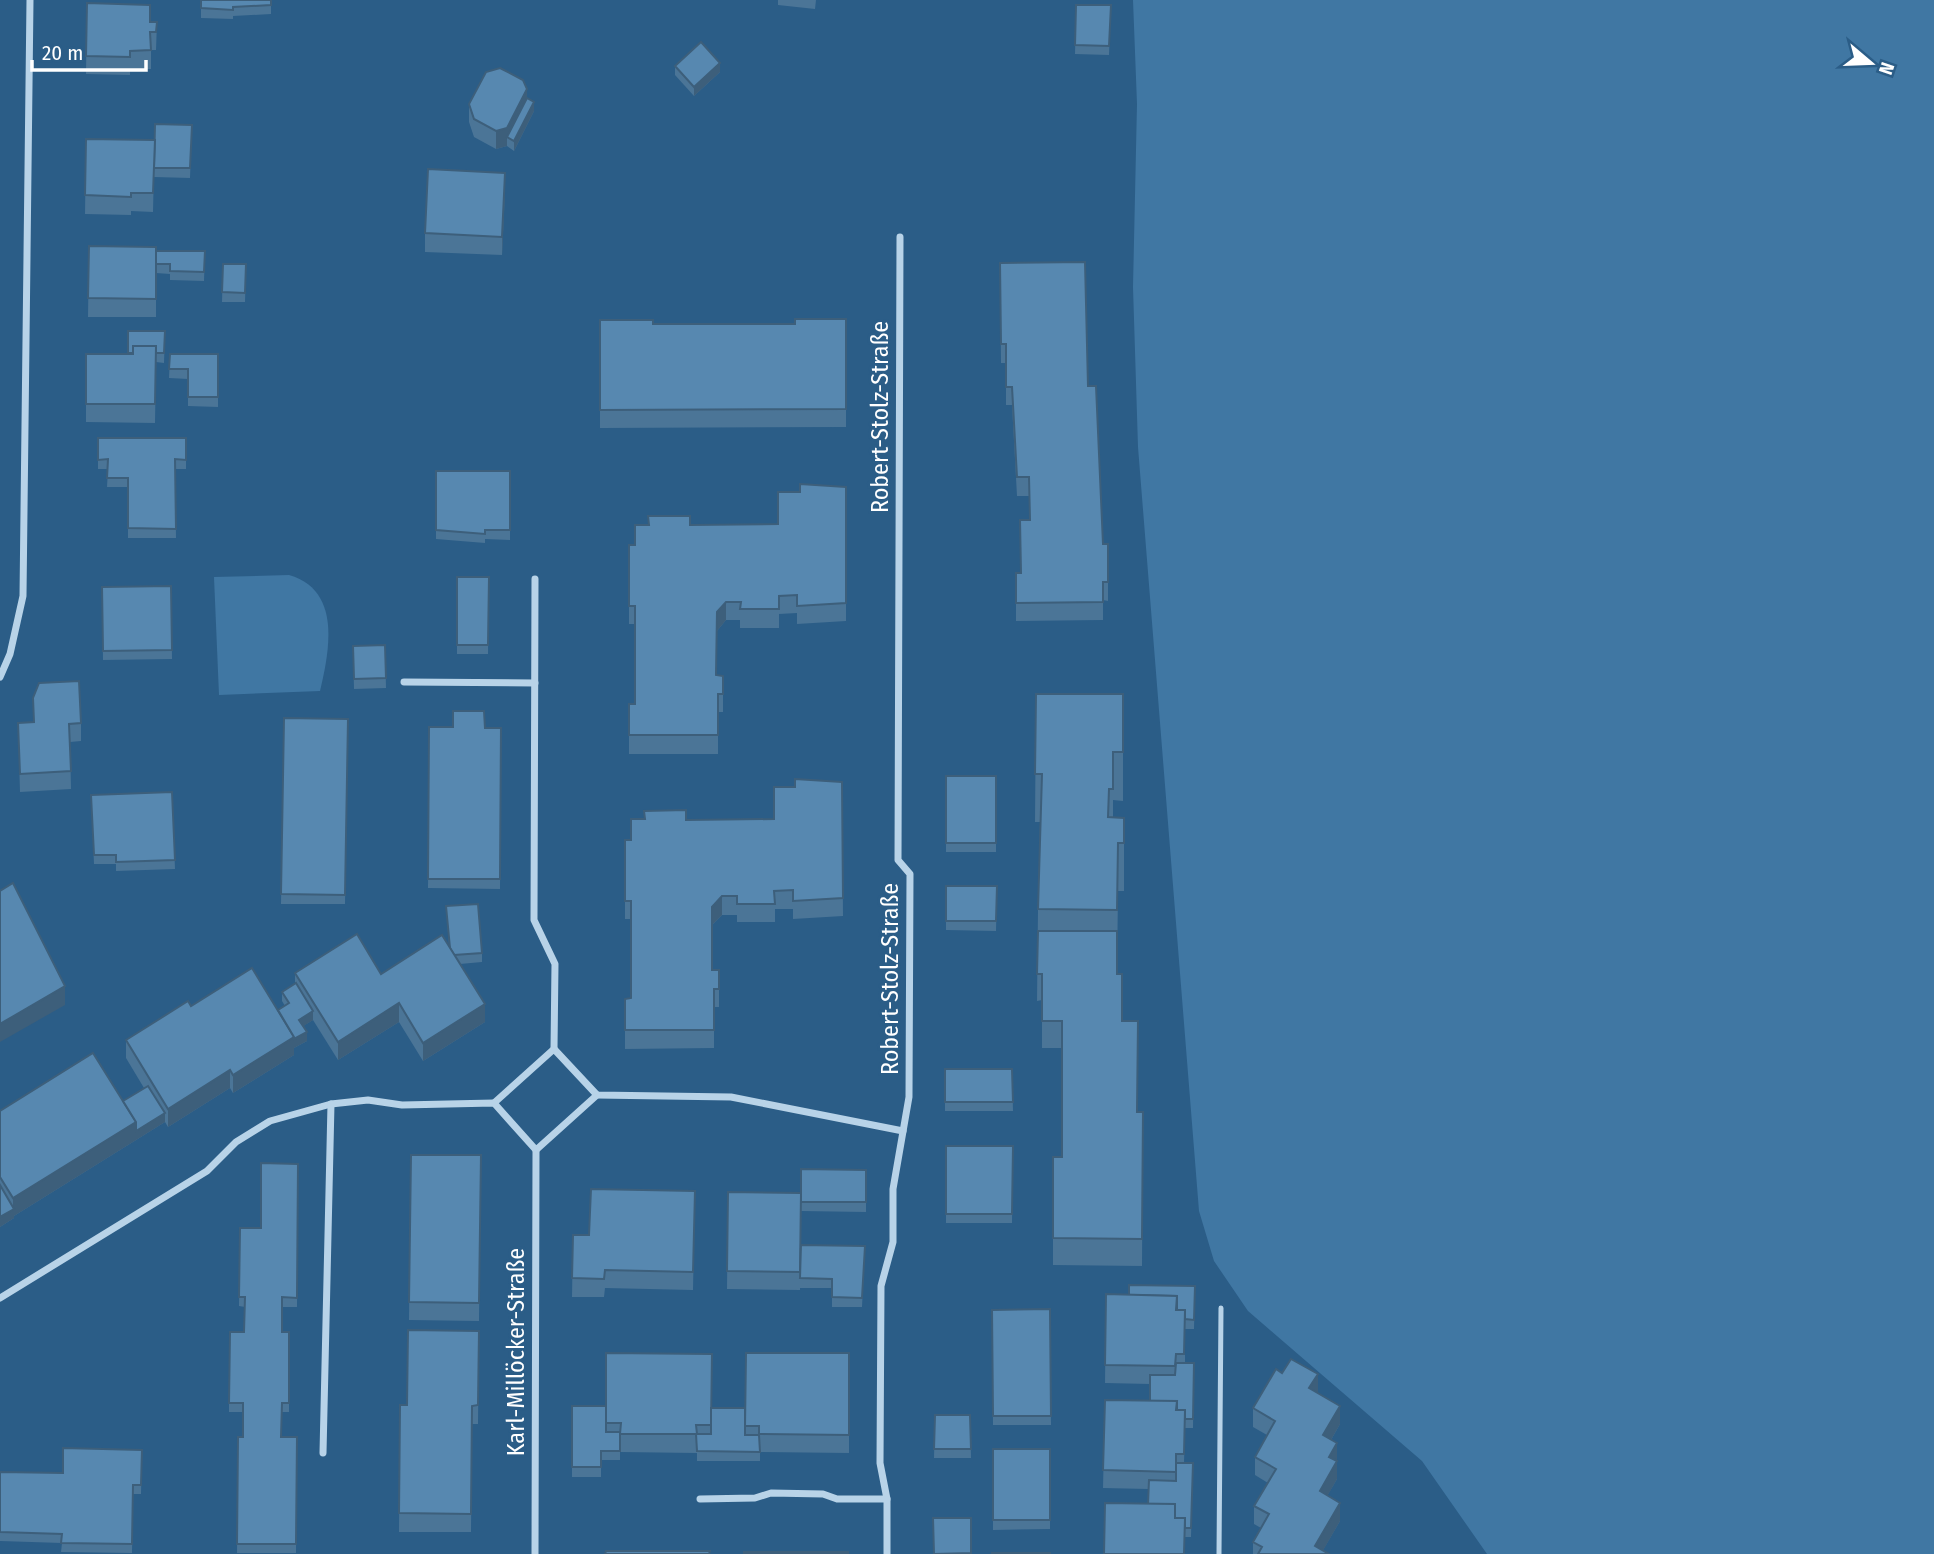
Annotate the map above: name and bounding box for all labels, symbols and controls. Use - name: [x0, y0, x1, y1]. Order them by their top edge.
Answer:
- scale bar: [32, 28, 145, 72]
- north arrow: [1836, 28, 1906, 98]
- text: 20 m: [42, 40, 83, 66]
- text: N: [1874, 59, 1899, 78]
- street label: Robert-Stolz-Straße: [866, 321, 894, 513]
- street label: Robert-Stolz-Straße: [876, 883, 904, 1075]
- street label: Karl-Millöcker-Straße: [502, 1248, 530, 1456]

